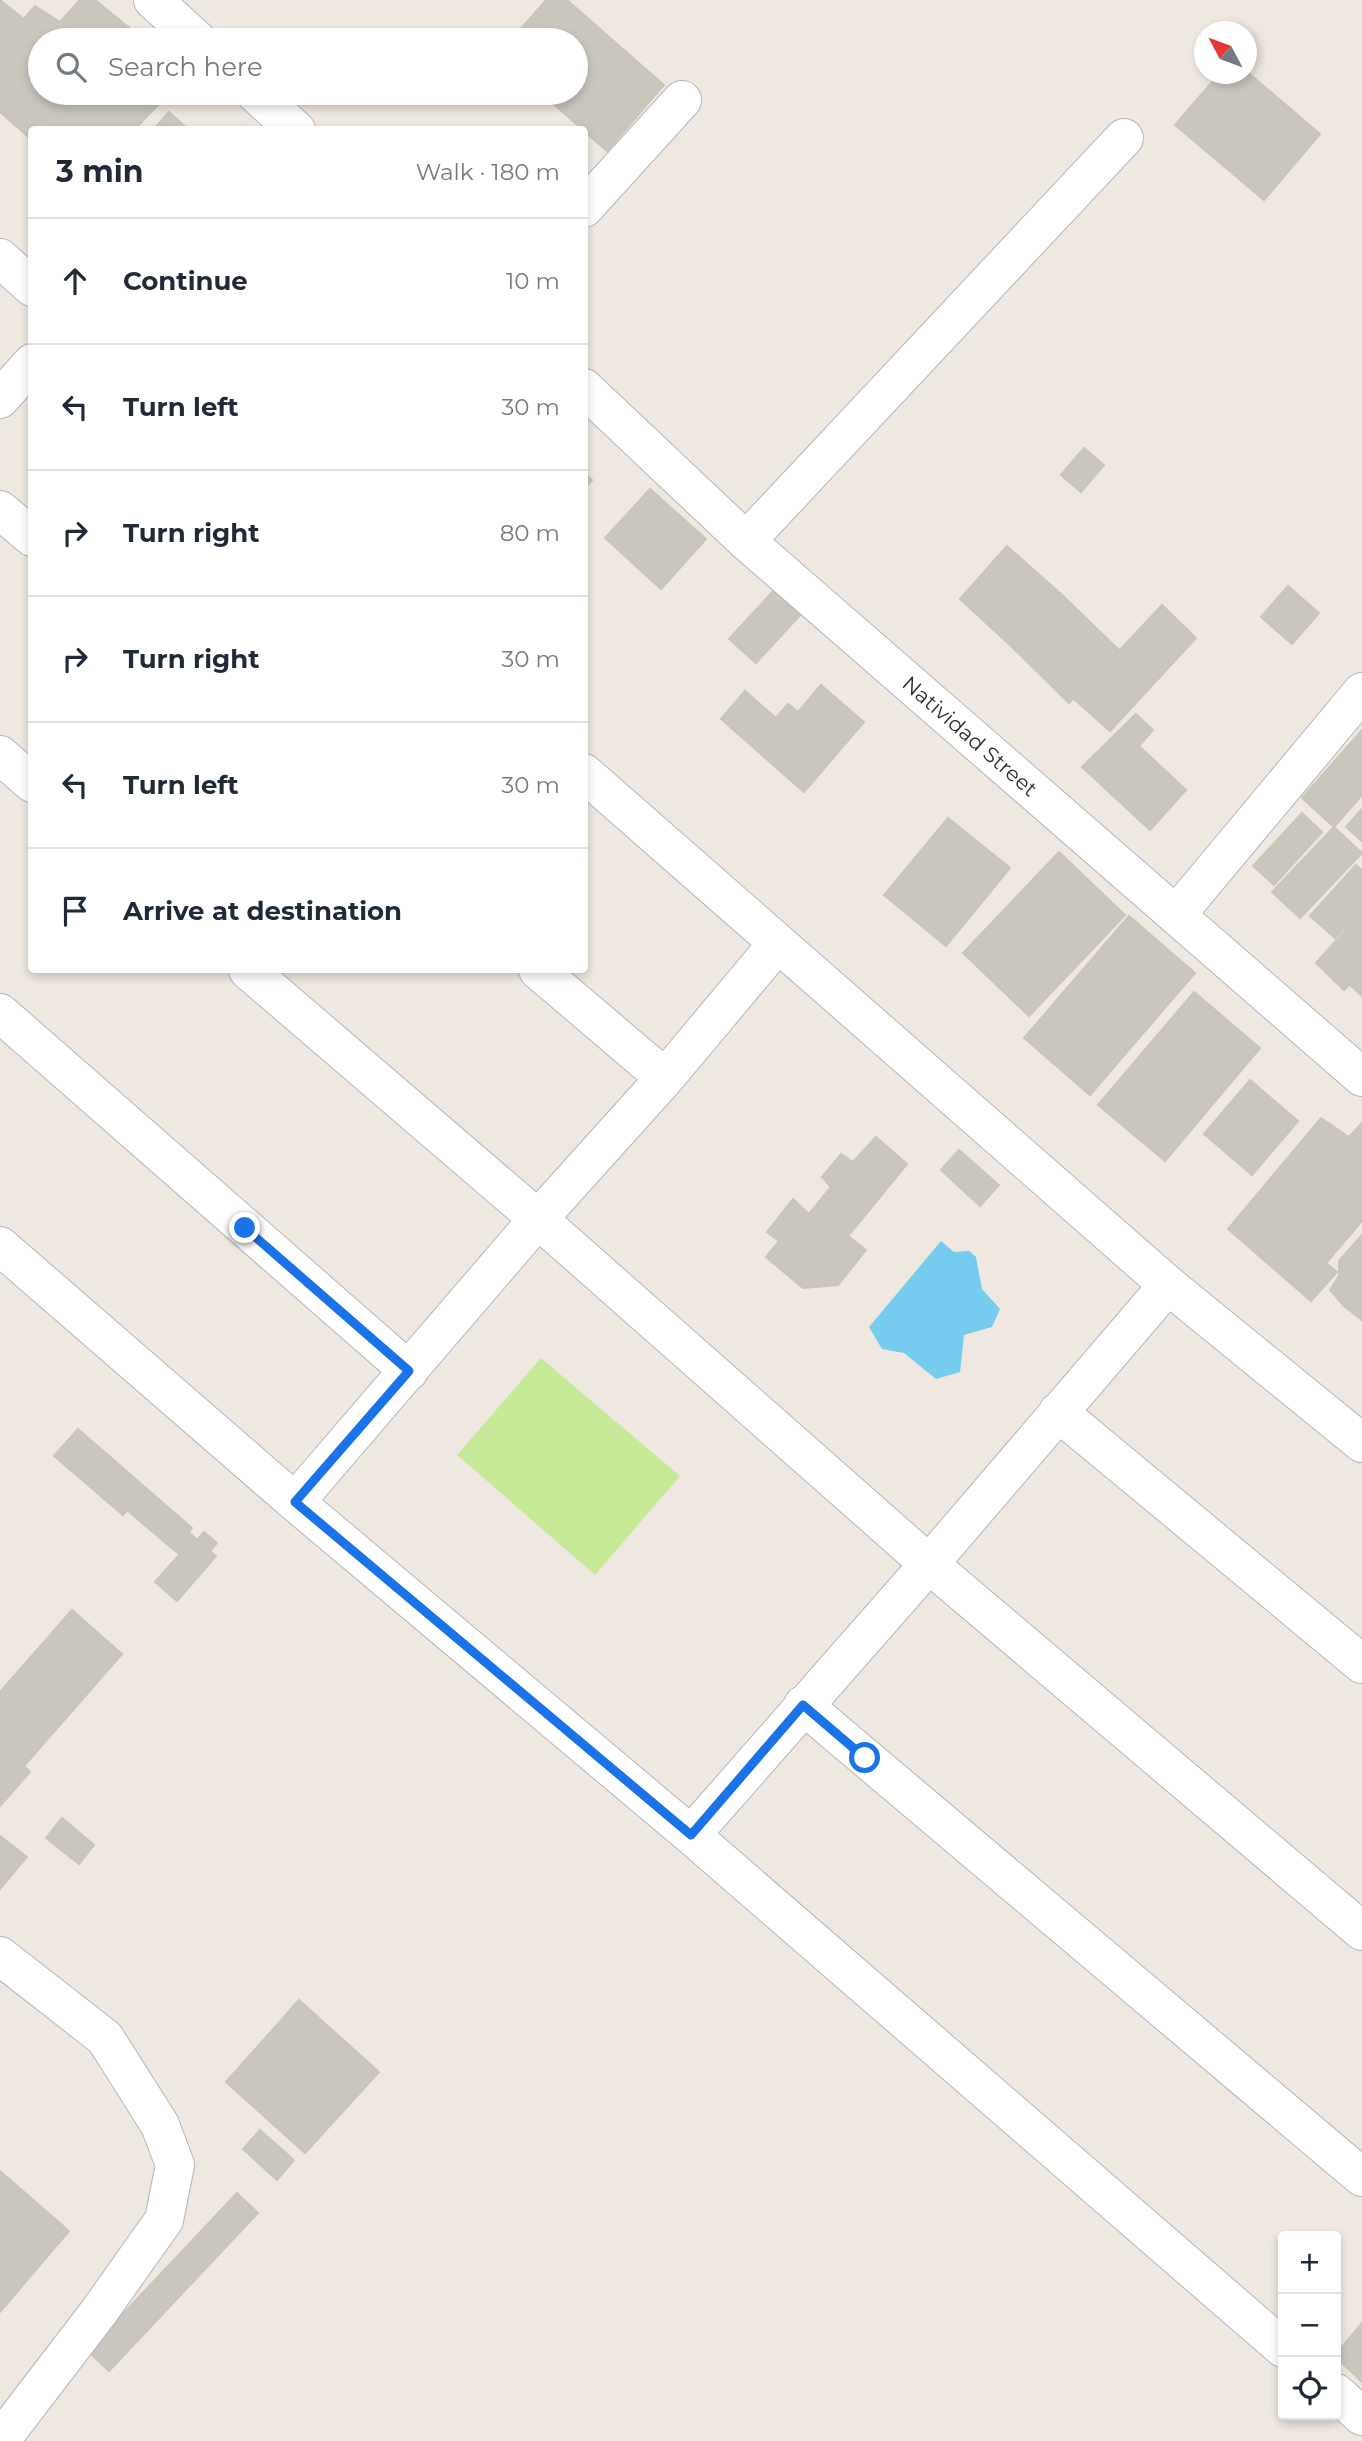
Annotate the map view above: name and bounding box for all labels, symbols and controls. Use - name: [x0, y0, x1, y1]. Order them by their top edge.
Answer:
- north arrow: [1194, 21, 1257, 84]
- search box: [28, 28, 588, 105]
- icon: search: [52, 48, 90, 86]
- text: Search here: [108, 51, 263, 83]
- text: 3 min: [56, 153, 143, 190]
- text: Walk · 180 m: [416, 158, 560, 186]
- icon: ahead: [56, 262, 94, 300]
- text: Continue: [123, 265, 248, 297]
- text: 10 m: [506, 267, 560, 295]
- icon: left: [56, 388, 94, 426]
- text: Turn left: [123, 391, 239, 423]
- text: 30 m: [501, 393, 560, 421]
- icon: right: [56, 514, 94, 552]
- text: Turn right: [123, 517, 259, 549]
- text: 80 m: [500, 519, 560, 547]
- icon: right: [56, 640, 94, 678]
- text: Turn right: [123, 643, 259, 675]
- text: 30 m: [501, 645, 560, 673]
- street label: Natividad Street: [897, 671, 1043, 801]
- icon: left: [56, 766, 94, 804]
- text: Turn left: [123, 769, 239, 801]
- text: 30 m: [501, 771, 560, 799]
- icon: arrive: [56, 892, 94, 930]
- text: Arrive at destination: [123, 895, 402, 927]
- route end: [229, 1212, 260, 1243]
- route start: [849, 1742, 880, 1773]
- map controls: [1278, 2231, 1341, 2420]
- button: +: [1278, 2231, 1341, 2294]
- button: −: [1278, 2294, 1341, 2357]
- button: locate: [1278, 2357, 1341, 2420]

